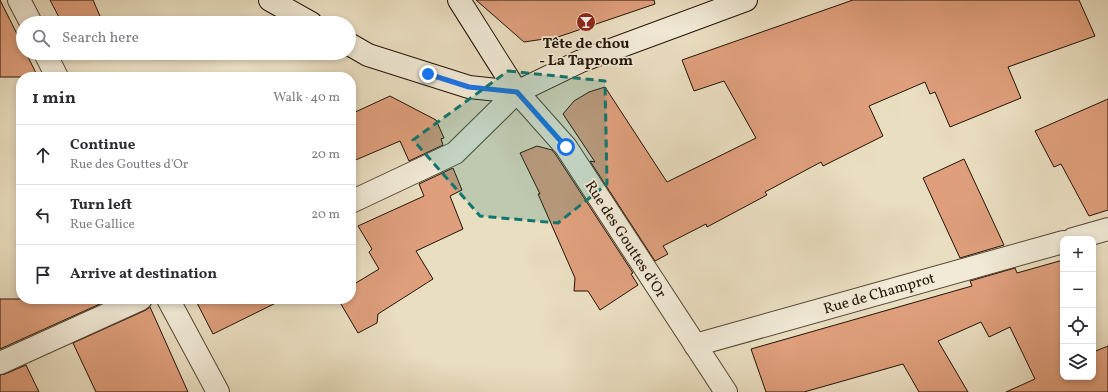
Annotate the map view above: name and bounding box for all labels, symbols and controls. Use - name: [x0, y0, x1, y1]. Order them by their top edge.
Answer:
- bar icon: Tête de chou - La Taproom: [575, 11, 597, 33]
- search box: [16, 16, 356, 60]
- icon: search: [30, 27, 52, 49]
- text: Search here: [62, 28, 139, 49]
- place label: Tête de chou - La Taproom: [539, 34, 633, 72]
- route end: [419, 65, 437, 83]
- text: 1 min: [32, 87, 76, 110]
- text: Walk · 40 m: [273, 89, 340, 107]
- text: Continue: [70, 135, 135, 156]
- route start: [557, 138, 575, 156]
- icon: ahead: [32, 144, 54, 166]
- text: 20 m: [311, 146, 340, 164]
- text: Rue des Gouttes d'Or: [70, 156, 188, 174]
- street label: Rue des Gouttes d'Or: [579, 177, 671, 303]
- text: Turn left: [70, 195, 132, 216]
- icon: left: [32, 204, 54, 226]
- text: 20 m: [311, 206, 340, 224]
- text: Rue Gallice: [70, 216, 135, 234]
- map controls: [1060, 236, 1096, 380]
- button: +: [1060, 236, 1096, 272]
- icon: arrive: [32, 264, 54, 286]
- text: Arrive at destination: [70, 264, 217, 285]
- street label: Rue de Champrot: [821, 268, 938, 320]
- button: −: [1060, 272, 1096, 308]
- button: locate: [1060, 308, 1096, 344]
- button: layers: [1060, 344, 1096, 380]

